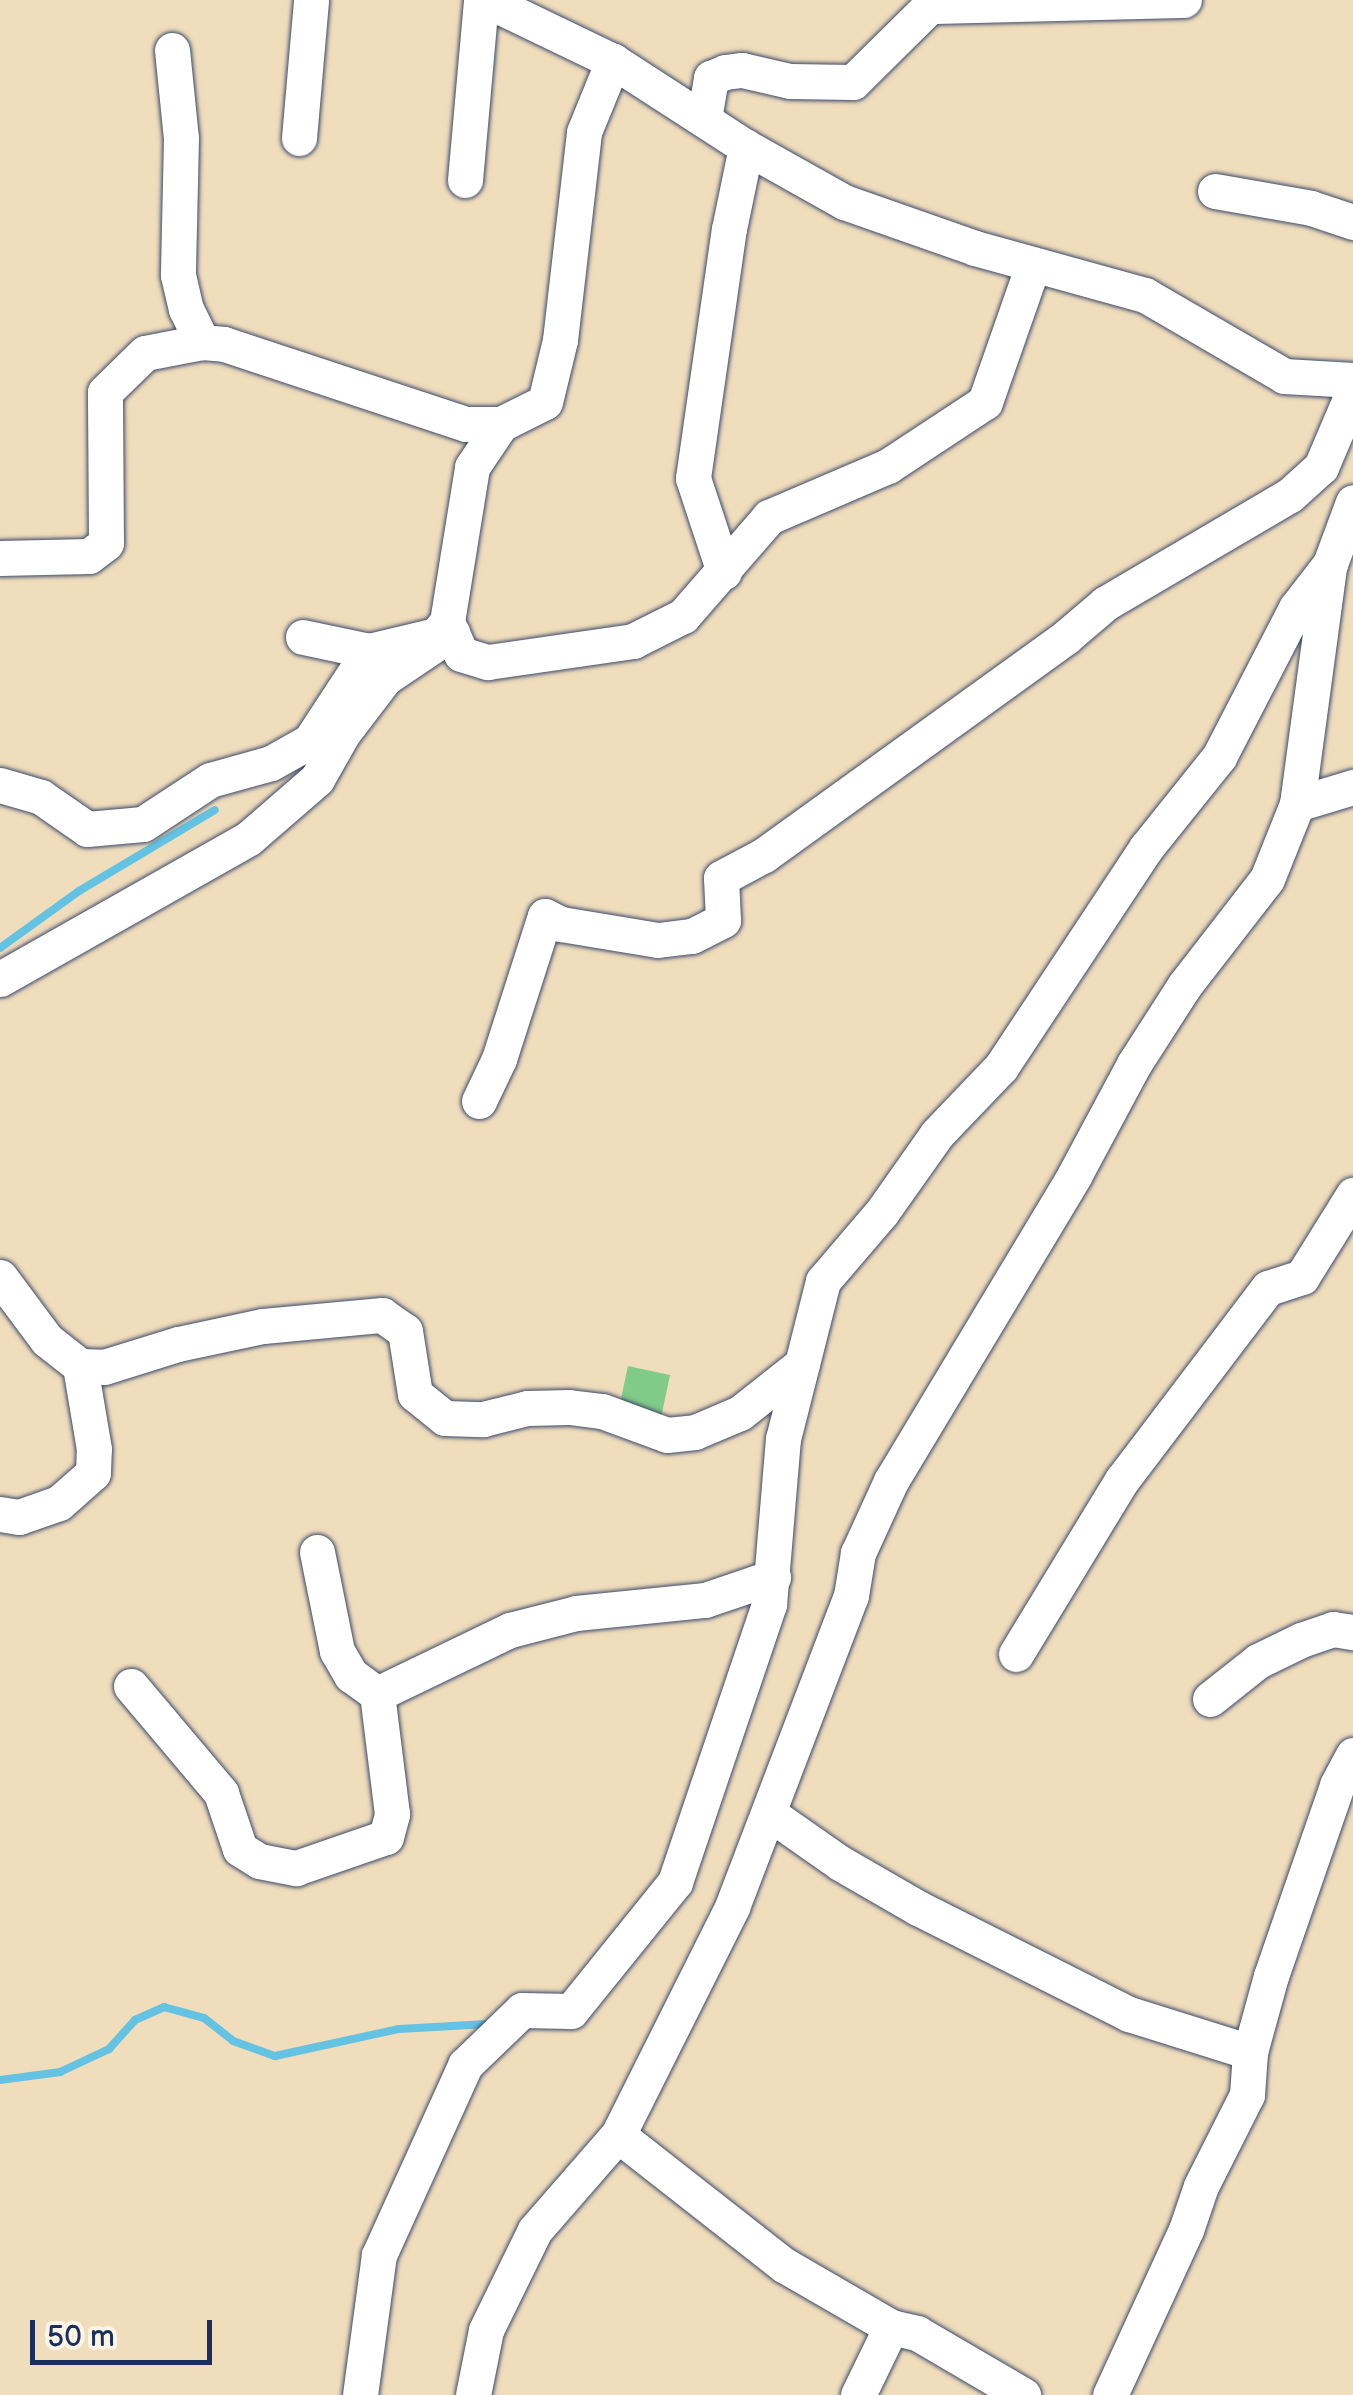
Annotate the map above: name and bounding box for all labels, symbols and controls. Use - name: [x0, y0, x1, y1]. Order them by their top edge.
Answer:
- scale bar: [35, 2300, 218, 2362]
- text: 50 m: [47, 2319, 115, 2355]

